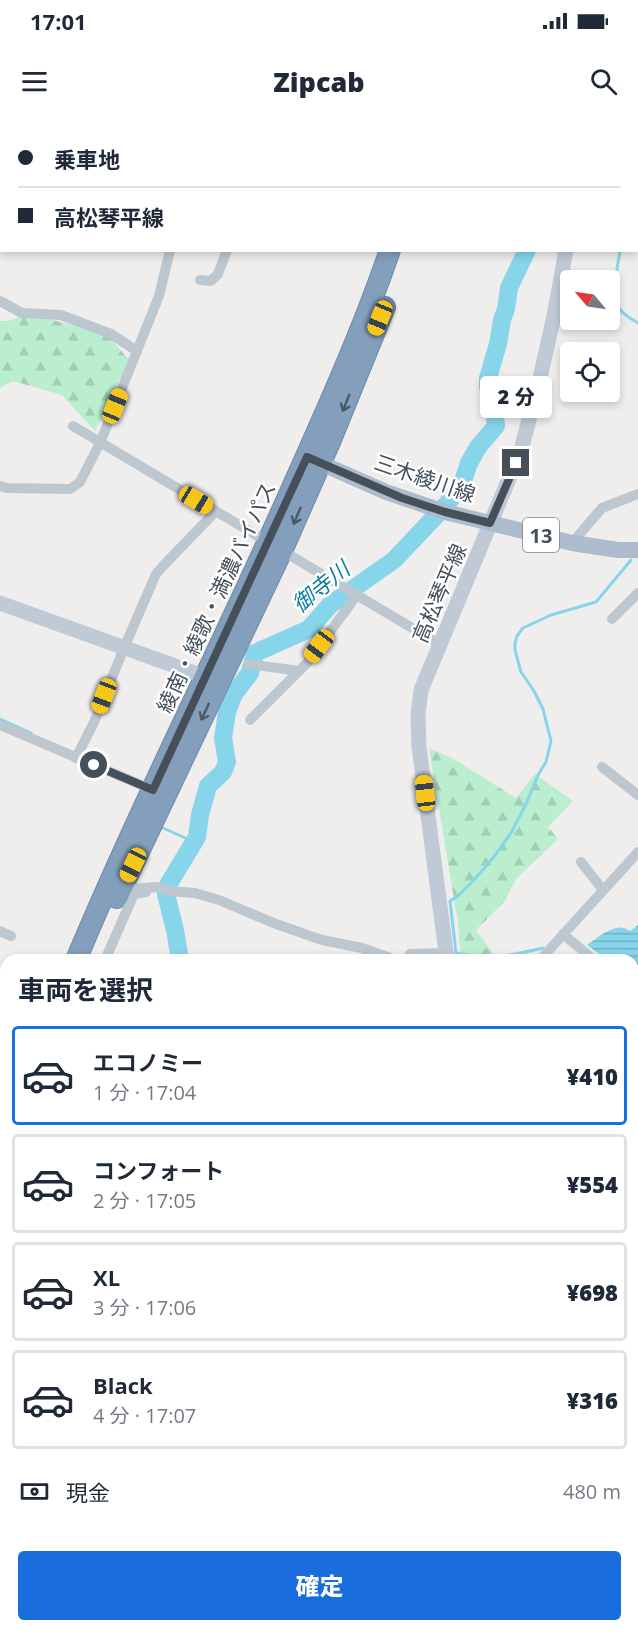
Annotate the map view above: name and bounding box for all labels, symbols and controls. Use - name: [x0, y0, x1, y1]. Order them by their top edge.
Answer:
- text: 17:01: [30, 6, 87, 36]
- text: Zipcab: [273, 63, 365, 100]
- icon: menu: [18, 65, 51, 98]
- icon: search: [587, 65, 620, 98]
- text: 乗車地: [54, 144, 120, 174]
- text: 高松琴平線: [54, 202, 164, 232]
- north arrow: [560, 270, 620, 330]
- map controls: [560, 270, 620, 402]
- car: [365, 298, 395, 338]
- button: locate: [560, 342, 620, 402]
- callout: 2 分: [480, 376, 552, 418]
- text: 2 分: [498, 383, 534, 410]
- car: [100, 386, 130, 426]
- one-way arrow: [340, 394, 351, 412]
- street label: 三木綾川線: [371, 448, 479, 508]
- route end: [502, 449, 529, 476]
- street label: 綾南・綾歌・満濃バイパス: [150, 477, 282, 717]
- car: [176, 483, 216, 517]
- one-way arrow: [291, 507, 302, 525]
- road number: 13: [523, 518, 559, 552]
- street label: 高松琴平線: [406, 539, 472, 647]
- water label: 御寺川: [285, 552, 357, 618]
- car: [301, 626, 337, 666]
- car: [89, 676, 119, 716]
- one-way arrow: [199, 702, 211, 720]
- route start: [80, 751, 107, 778]
- car: [414, 774, 436, 812]
- car: [117, 845, 149, 885]
- text: 車両を選択: [18, 971, 153, 1008]
- text: エコノミー: [93, 1047, 203, 1077]
- icon: car: [21, 1049, 75, 1103]
- text: ¥410: [566, 1061, 618, 1091]
- text: 1 分 · 17:04: [93, 1079, 196, 1106]
- text: コンフォート: [93, 1155, 224, 1185]
- icon: car: [21, 1157, 75, 1211]
- text: ¥554: [566, 1169, 618, 1199]
- text: 2 分 · 17:05: [93, 1187, 196, 1214]
- text: XL: [93, 1262, 120, 1292]
- icon: car: [21, 1265, 75, 1319]
- text: ¥698: [566, 1277, 618, 1307]
- text: 3 分 · 17:06: [93, 1294, 196, 1321]
- text: Black: [93, 1370, 153, 1400]
- icon: car: [21, 1373, 75, 1427]
- text: ¥316: [566, 1385, 618, 1415]
- text: 4 分 · 17:07: [93, 1402, 196, 1429]
- icon: cash: [18, 1475, 51, 1508]
- text: 現金: [66, 1477, 110, 1507]
- text: 480 m: [563, 1478, 621, 1505]
- button: 確定: [18, 1551, 621, 1620]

